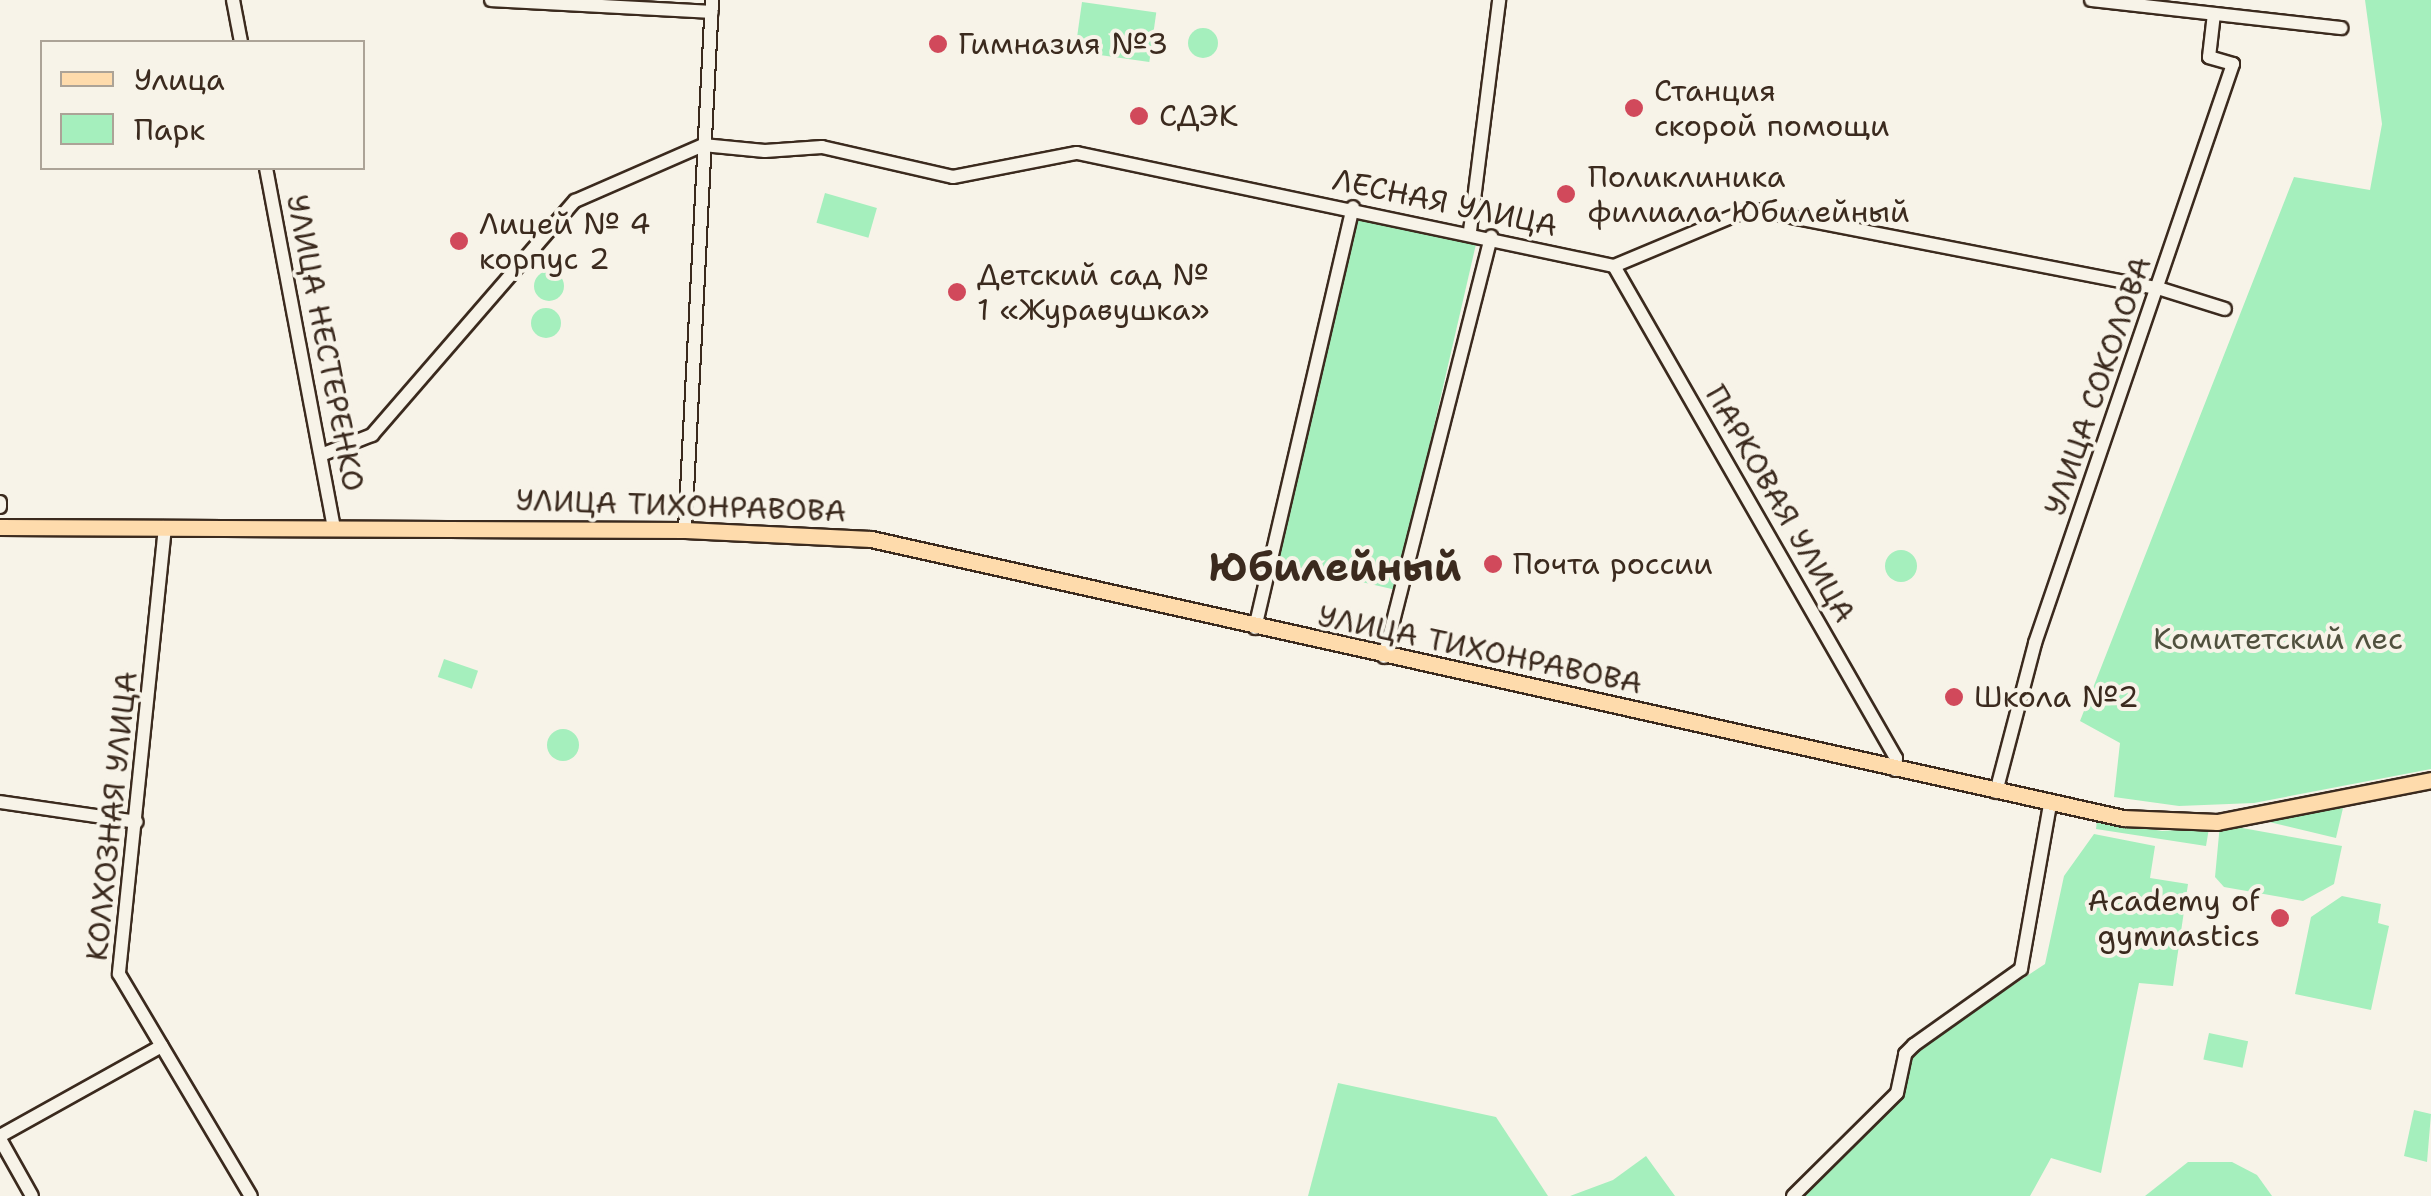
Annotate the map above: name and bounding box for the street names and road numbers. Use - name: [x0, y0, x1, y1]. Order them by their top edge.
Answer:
- street label: ЛЕСНАЯ УЛИЦА: [1329, 162, 1561, 244]
- street label: УЛИЦА НЕСТЕРЕНКО: [279, 192, 371, 494]
- street label: УЛИЦА СОКОЛОВА: [2037, 252, 2159, 520]
- street label: ПАРКОВАЯ УЛИЦА: [1697, 379, 1863, 629]
- street label: УЛИЦА ТИХОНРАВОВА: [515, 482, 847, 530]
- street label: УЛИЦА ТИХОНРАВОВА: [1314, 598, 1646, 702]
- street label: КОЛХОЗНАЯ УЛИЦА: [79, 669, 145, 963]

